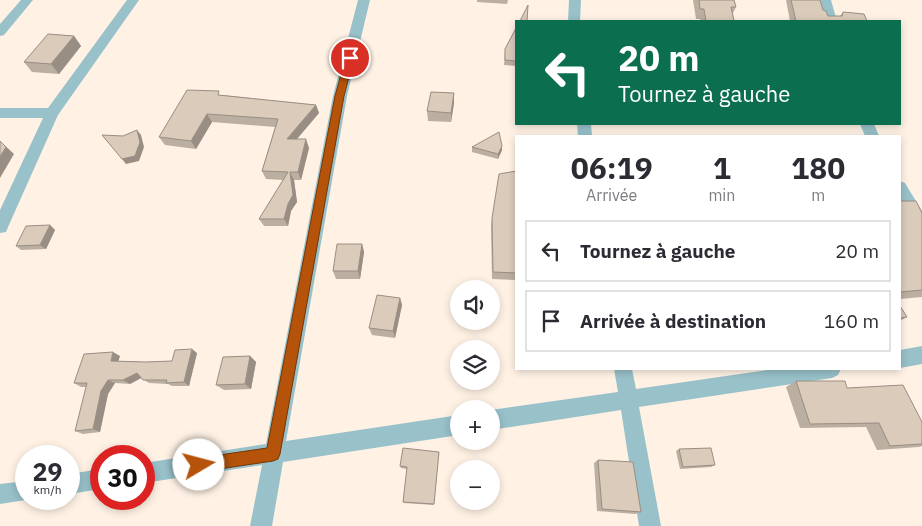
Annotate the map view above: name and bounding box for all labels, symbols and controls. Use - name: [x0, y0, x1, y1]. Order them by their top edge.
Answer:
- text: 20 m: [618, 35, 700, 81]
- pin: [329, 37, 371, 79]
- icon: left: [535, 40, 600, 105]
- icon: arrive: [336, 44, 364, 72]
- text: Tournez à gauche: [618, 79, 790, 108]
- text: 06:19: [571, 148, 653, 187]
- text: 1: [713, 148, 731, 187]
- text: 180: [791, 148, 845, 187]
- text: Arrivée: [586, 185, 637, 205]
- text: min: [708, 185, 735, 205]
- text: m: [811, 185, 825, 205]
- icon: left: [537, 237, 565, 265]
- text: Tournez à gauche: [580, 239, 736, 263]
- text: 20 m: [835, 239, 879, 263]
- map controls: [450, 280, 500, 510]
- button: sound: [450, 280, 500, 330]
- icon: arrive: [537, 307, 565, 335]
- text: Arrivée à destination: [580, 309, 766, 333]
- text: 160 m: [824, 309, 879, 333]
- button: layers: [450, 340, 500, 390]
- button: +: [450, 400, 500, 450]
- position arrow: [172, 438, 224, 490]
- speed limit sign: 30: [90, 445, 155, 510]
- text: 29: [32, 455, 63, 488]
- button: −: [450, 460, 500, 510]
- text: km/h: [33, 482, 62, 497]

